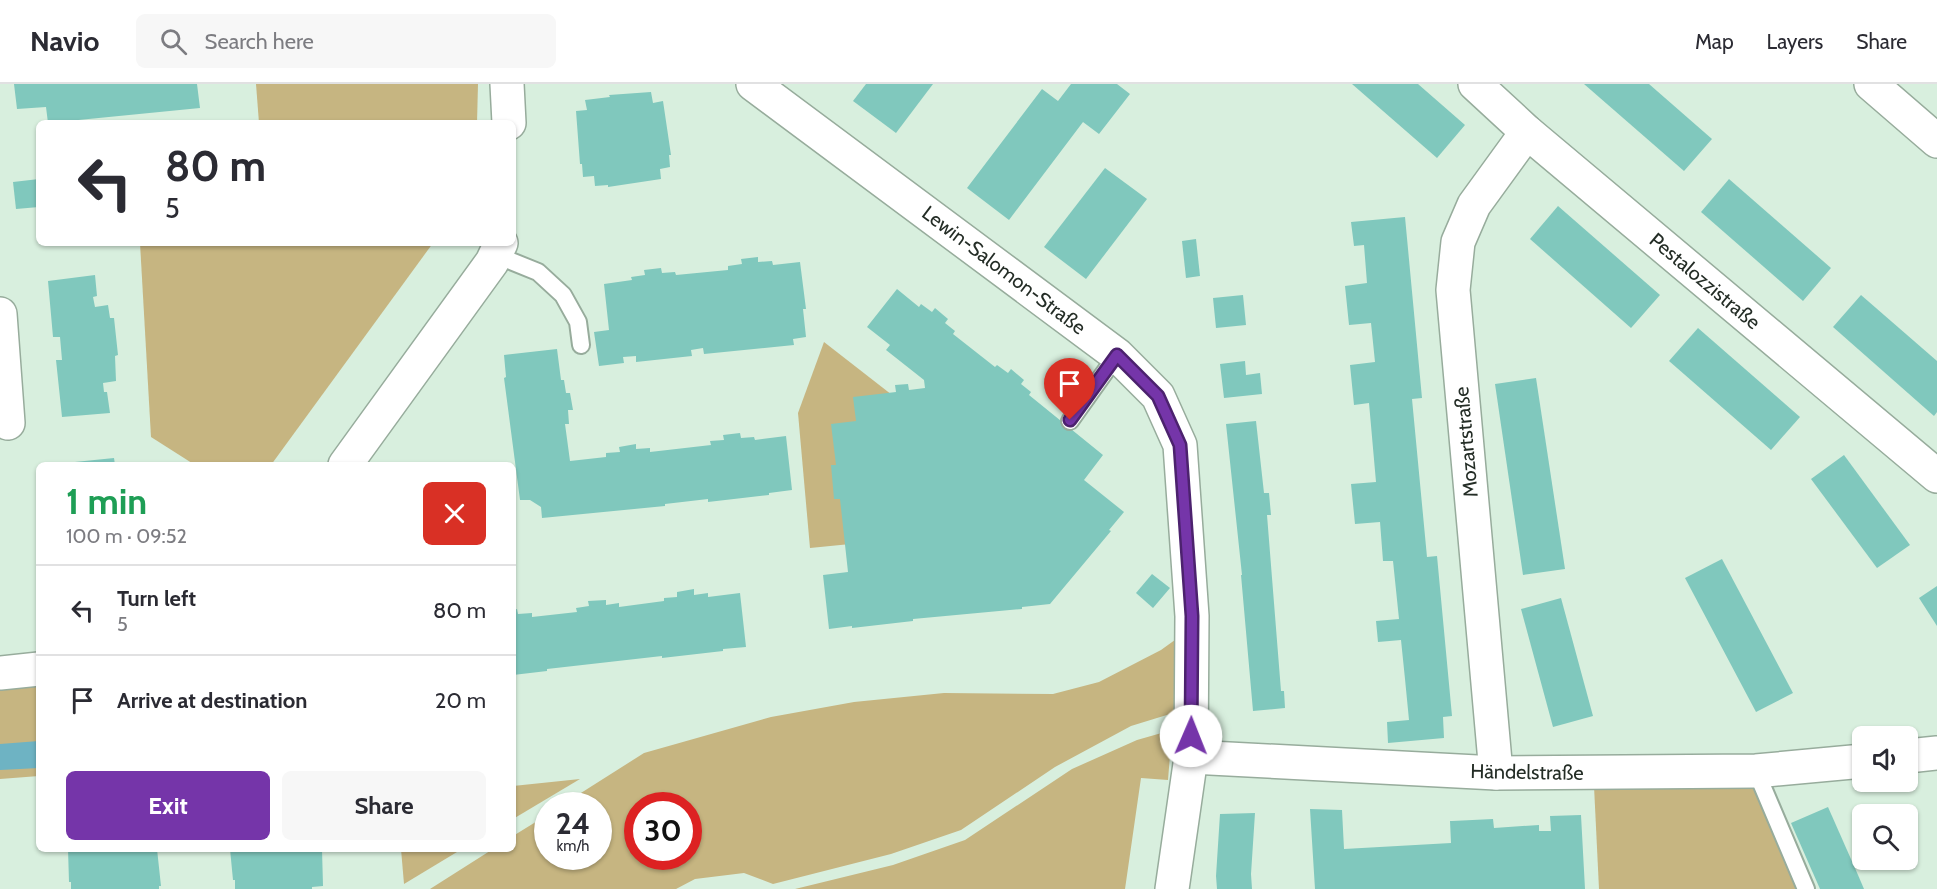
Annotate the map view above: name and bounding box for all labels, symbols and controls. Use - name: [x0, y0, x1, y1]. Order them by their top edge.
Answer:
- search box: [136, 14, 556, 68]
- text: Navio: [30, 24, 100, 58]
- icon: search: [157, 25, 190, 58]
- text: Search here: [205, 28, 314, 55]
- text: Map: [1695, 29, 1734, 54]
- text: Layers: [1767, 29, 1823, 54]
- text: Share: [1856, 29, 1907, 54]
- text: 80 m: [165, 140, 266, 192]
- icon: left: [66, 144, 144, 222]
- text: 5: [165, 192, 180, 225]
- street label: Lewin-Salomon-Straße: [917, 201, 1091, 339]
- street label: Pestalozzistraße: [1645, 228, 1765, 334]
- pin: [1044, 358, 1095, 420]
- icon: arrive: [1053, 367, 1086, 400]
- street label: Mozartstraße: [1449, 385, 1483, 499]
- text: 1 min: [66, 479, 147, 523]
- button: close: [423, 482, 486, 545]
- text: 100 m · 09:52: [66, 524, 187, 548]
- text: Turn left: [117, 585, 196, 612]
- icon: left: [66, 594, 99, 627]
- text: 80 m: [433, 597, 486, 624]
- text: 5: [117, 612, 128, 636]
- icon: arrive: [66, 684, 99, 717]
- text: Arrive at destination: [117, 687, 307, 714]
- text: 20 m: [435, 687, 486, 714]
- position arrow: [1159, 704, 1223, 768]
- map controls: [1852, 726, 1918, 870]
- button: sound: [1852, 726, 1918, 792]
- street label: Händelstraße: [1470, 759, 1584, 785]
- button: Exit: [66, 771, 270, 840]
- button: Share: [282, 771, 486, 840]
- speed limit sign: 30: [624, 792, 702, 870]
- button: search: [1852, 804, 1918, 870]
- text: 24: [556, 805, 590, 842]
- text: km/h: [557, 837, 589, 855]

